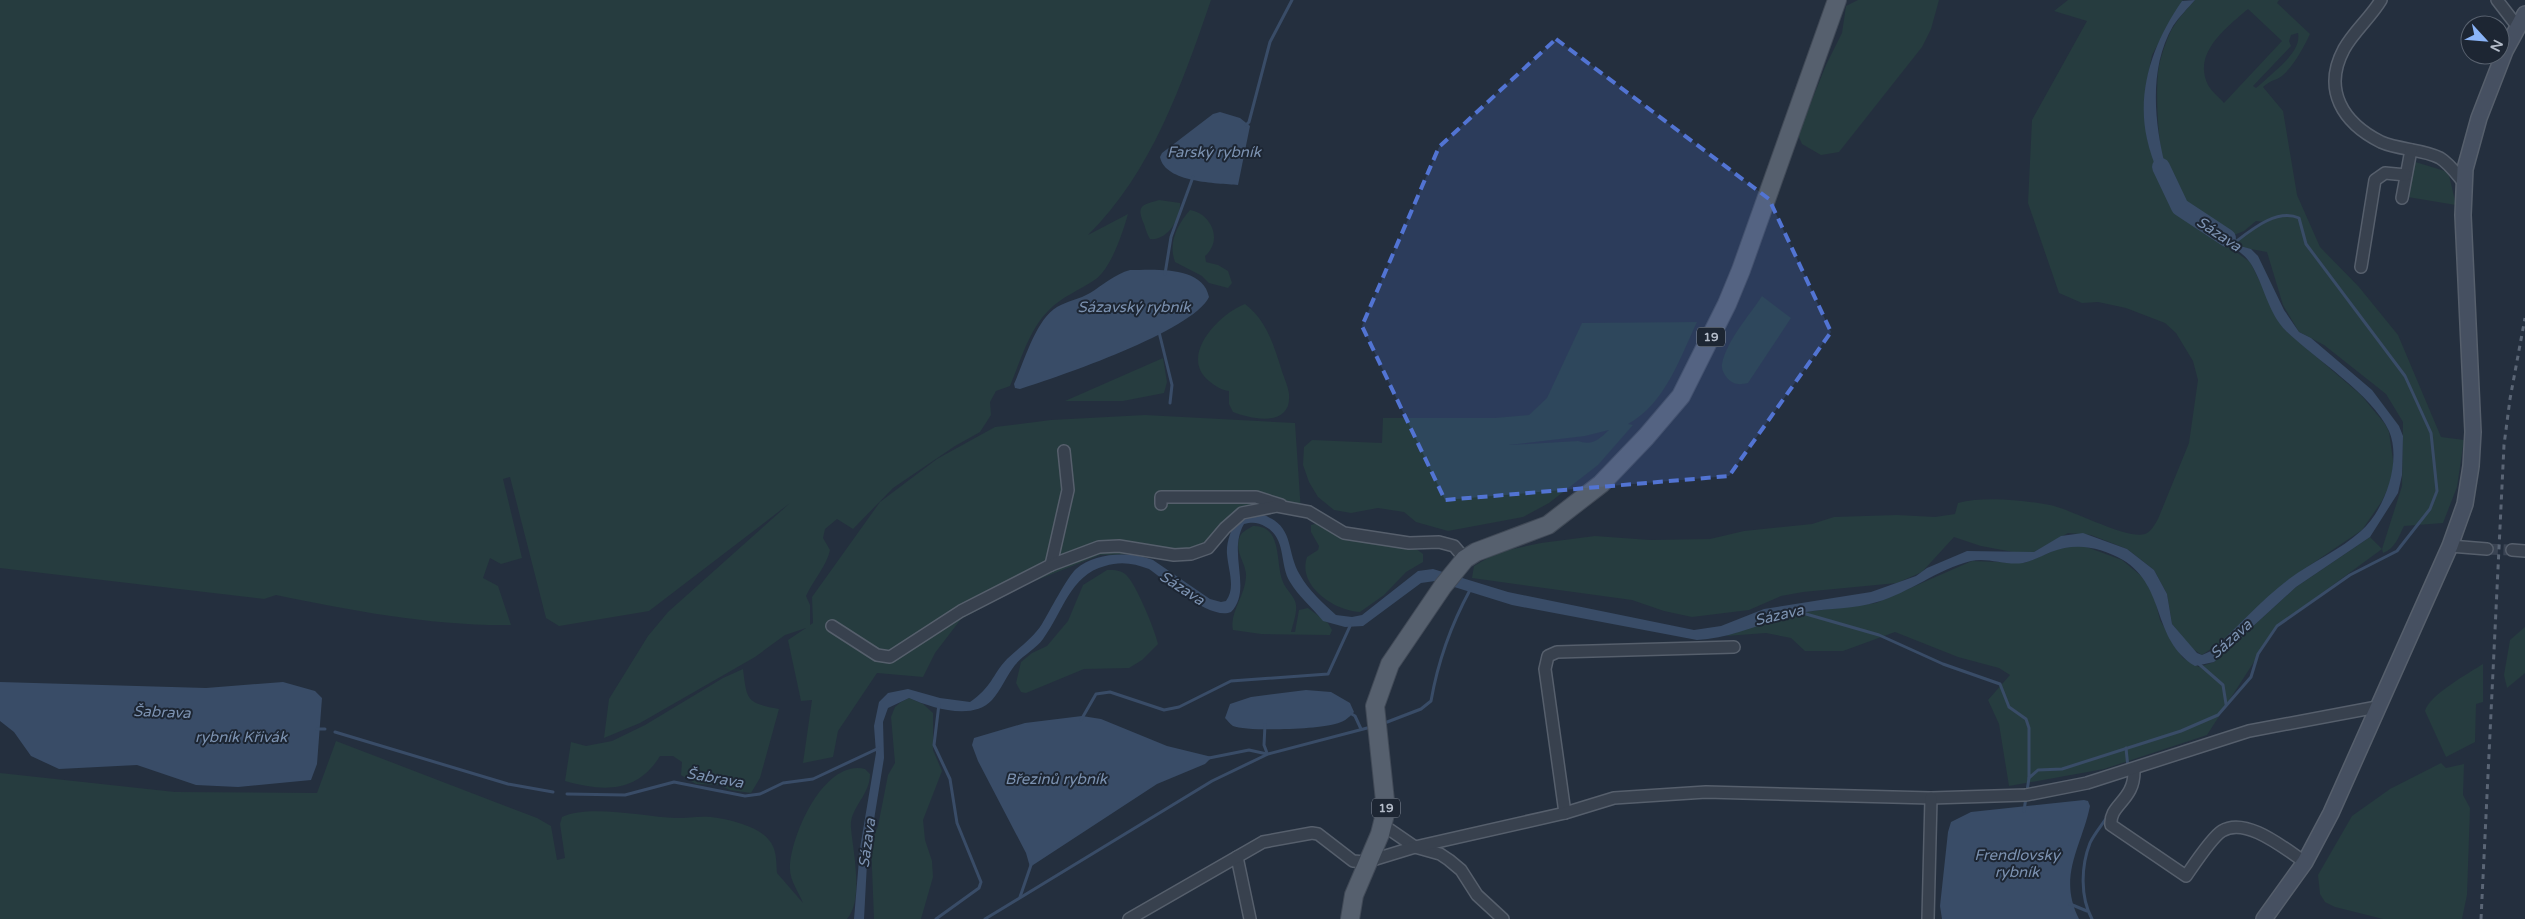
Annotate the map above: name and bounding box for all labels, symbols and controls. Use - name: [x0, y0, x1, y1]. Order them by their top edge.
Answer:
- north arrow: [2460, 15, 2510, 65]
- text: N: [2486, 37, 2506, 54]
- water label: Farský rybník: [1167, 143, 1263, 161]
- water label: Sázava: [2193, 213, 2245, 256]
- water label: Sázavský rybník: [1077, 298, 1192, 316]
- road number: 19: [1697, 328, 1725, 347]
- water label: Sázava: [1156, 567, 1208, 609]
- water label: Sázava: [1753, 601, 1806, 629]
- water label: Sázava: [2206, 615, 2256, 662]
- water label: Šabrava: [133, 702, 192, 722]
- water label: rybník Křivák: [195, 728, 289, 746]
- water label: Šabrava: [685, 764, 745, 792]
- water label: Březinů rybník: [1005, 770, 1109, 788]
- road number: 19: [1372, 798, 1400, 818]
- water label: Sázava: [855, 817, 879, 869]
- water label: Frendlovský rybník: [1974, 846, 2062, 881]

